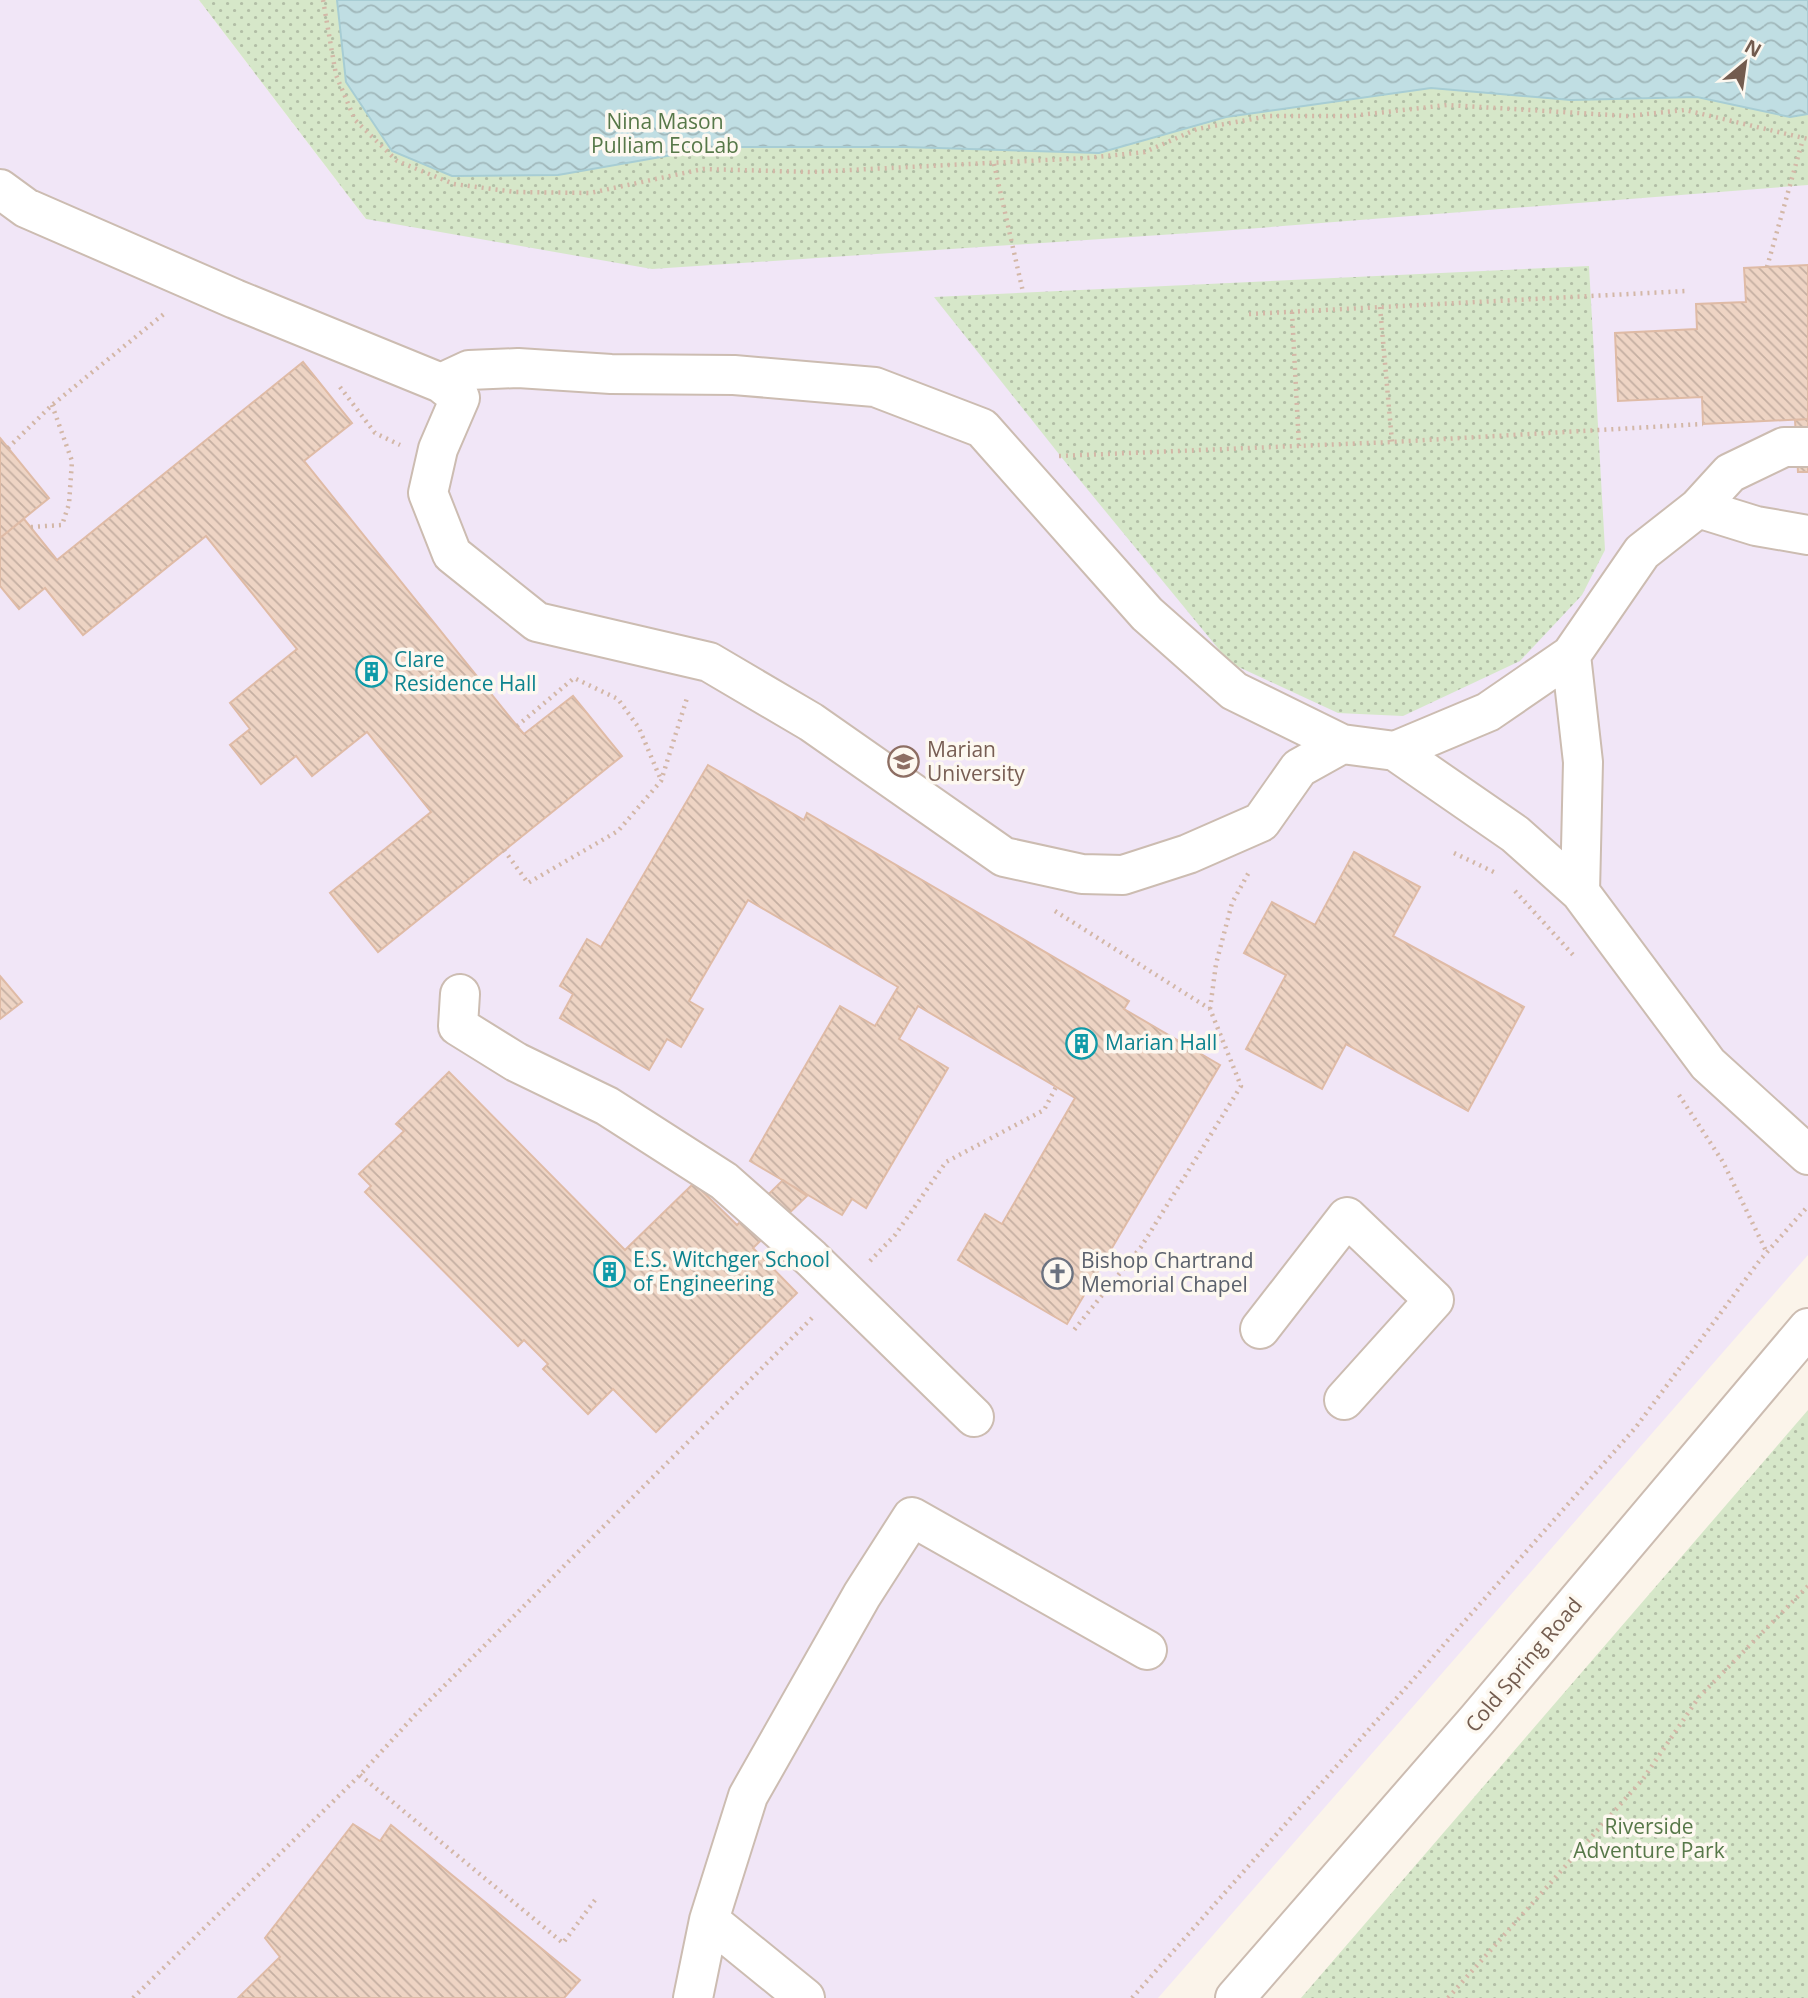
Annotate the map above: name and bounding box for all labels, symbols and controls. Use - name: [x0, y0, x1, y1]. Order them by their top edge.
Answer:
- north arrow: [1710, 28, 1780, 98]
- text: N: [1740, 33, 1766, 63]
- park label: Nina Mason Pulliam EcoLab: [591, 107, 739, 159]
- place label: Clare Residence Hall: [394, 645, 537, 697]
- building icon: Clare Residence Hall: [354, 655, 388, 689]
- place label: Marian University: [927, 735, 1025, 787]
- school or university icon: Marian University: [887, 745, 921, 779]
- building icon: Marian Hall: [1065, 1026, 1099, 1060]
- place label: Marian Hall: [1105, 1028, 1217, 1056]
- place label: E.S. Witchger School of Engineering: [633, 1245, 830, 1297]
- place label: Bishop Chartrand Memorial Chapel: [1081, 1246, 1254, 1298]
- building icon: E.S. Witchger School of Engineering: [593, 1255, 627, 1289]
- church icon: Bishop Chartrand Memorial Chapel: [1041, 1256, 1075, 1290]
- street label: Cold Spring Road: [1459, 1591, 1588, 1738]
- park label: Riverside Adventure Park: [1573, 1812, 1725, 1864]

